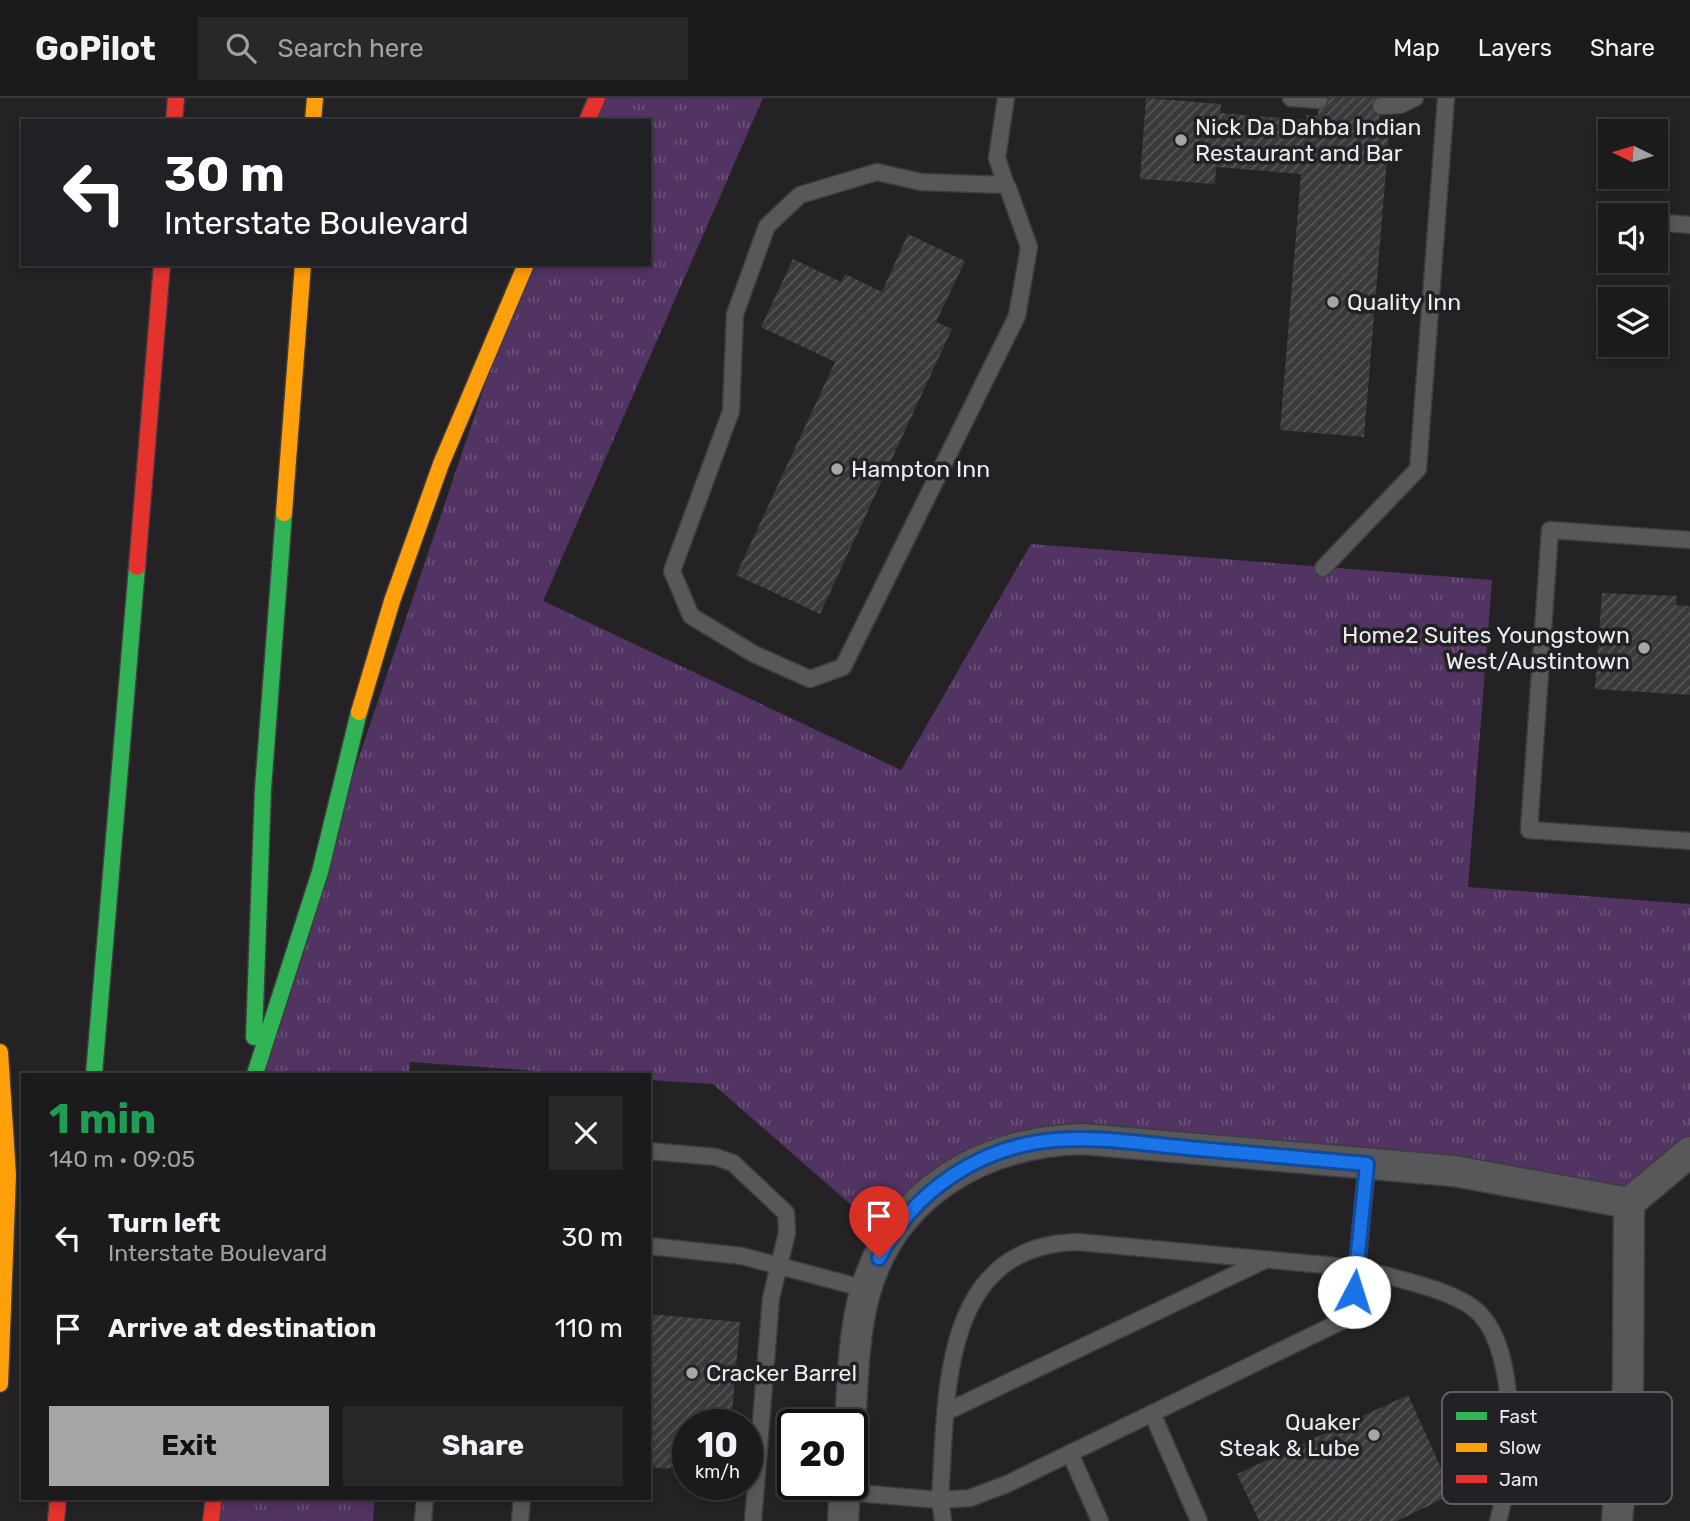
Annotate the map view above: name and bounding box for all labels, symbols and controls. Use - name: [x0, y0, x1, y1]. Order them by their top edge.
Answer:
- search box: [198, 17, 688, 80]
- text: GoPilot: [35, 29, 156, 68]
- icon: search: [222, 29, 260, 67]
- text: Search here: [278, 33, 423, 64]
- text: Map: [1393, 34, 1440, 62]
- text: Layers: [1478, 34, 1552, 62]
- text: Share: [1590, 34, 1655, 62]
- place label: Nick Da Dahba Indian Restaurant and Bar: [1195, 113, 1421, 167]
- north arrow: [1598, 119, 1668, 189]
- map controls: [1598, 119, 1668, 357]
- marker: Nick Da Dahba Indian Restaurant and Bar: [1173, 132, 1189, 148]
- text: 30 m: [164, 145, 285, 203]
- icon: left: [49, 147, 140, 238]
- button: sound: [1598, 203, 1668, 273]
- text: Interstate Boulevard: [164, 204, 469, 242]
- button: layers: [1598, 287, 1668, 357]
- place label: Quality Inn: [1347, 288, 1461, 316]
- marker: Quality Inn: [1325, 294, 1341, 310]
- place label: Hampton Inn: [851, 455, 990, 483]
- marker: Hampton Inn: [829, 461, 845, 477]
- place label: Home2 Suites Youngstown West/Austintown: [1342, 621, 1630, 675]
- marker: Home2 Suites Youngstown West/Austintown: [1636, 640, 1652, 656]
- text: 1 min: [49, 1094, 156, 1144]
- button: close: [549, 1096, 623, 1170]
- text: 140 m · 09:05: [49, 1145, 195, 1173]
- pin: [849, 1186, 909, 1258]
- icon: arrive: [860, 1197, 898, 1235]
- text: Turn left: [108, 1208, 220, 1239]
- icon: left: [49, 1219, 87, 1257]
- text: 30 m: [561, 1222, 623, 1253]
- text: Interstate Boulevard: [108, 1239, 327, 1267]
- position arrow: [1317, 1255, 1391, 1329]
- icon: arrive: [49, 1310, 87, 1348]
- text: Arrive at destination: [108, 1313, 376, 1344]
- text: 110 m: [555, 1313, 623, 1344]
- place label: Cracker Barrel: [706, 1359, 857, 1387]
- marker: Cracker Barrel: [684, 1365, 700, 1381]
- legend: [1442, 1392, 1672, 1504]
- text: Fast: [1499, 1405, 1538, 1428]
- button: Exit: [49, 1406, 329, 1486]
- button: Share: [343, 1406, 623, 1486]
- place label: Quaker Steak & Lube: [1219, 1408, 1360, 1462]
- speed limit sign: 20: [777, 1409, 868, 1500]
- text: 10: [697, 1424, 738, 1466]
- marker: Quaker Steak & Lube: [1366, 1427, 1382, 1443]
- text: Slow: [1499, 1436, 1541, 1459]
- text: km/h: [695, 1461, 740, 1483]
- text: Jam: [1499, 1468, 1538, 1491]

